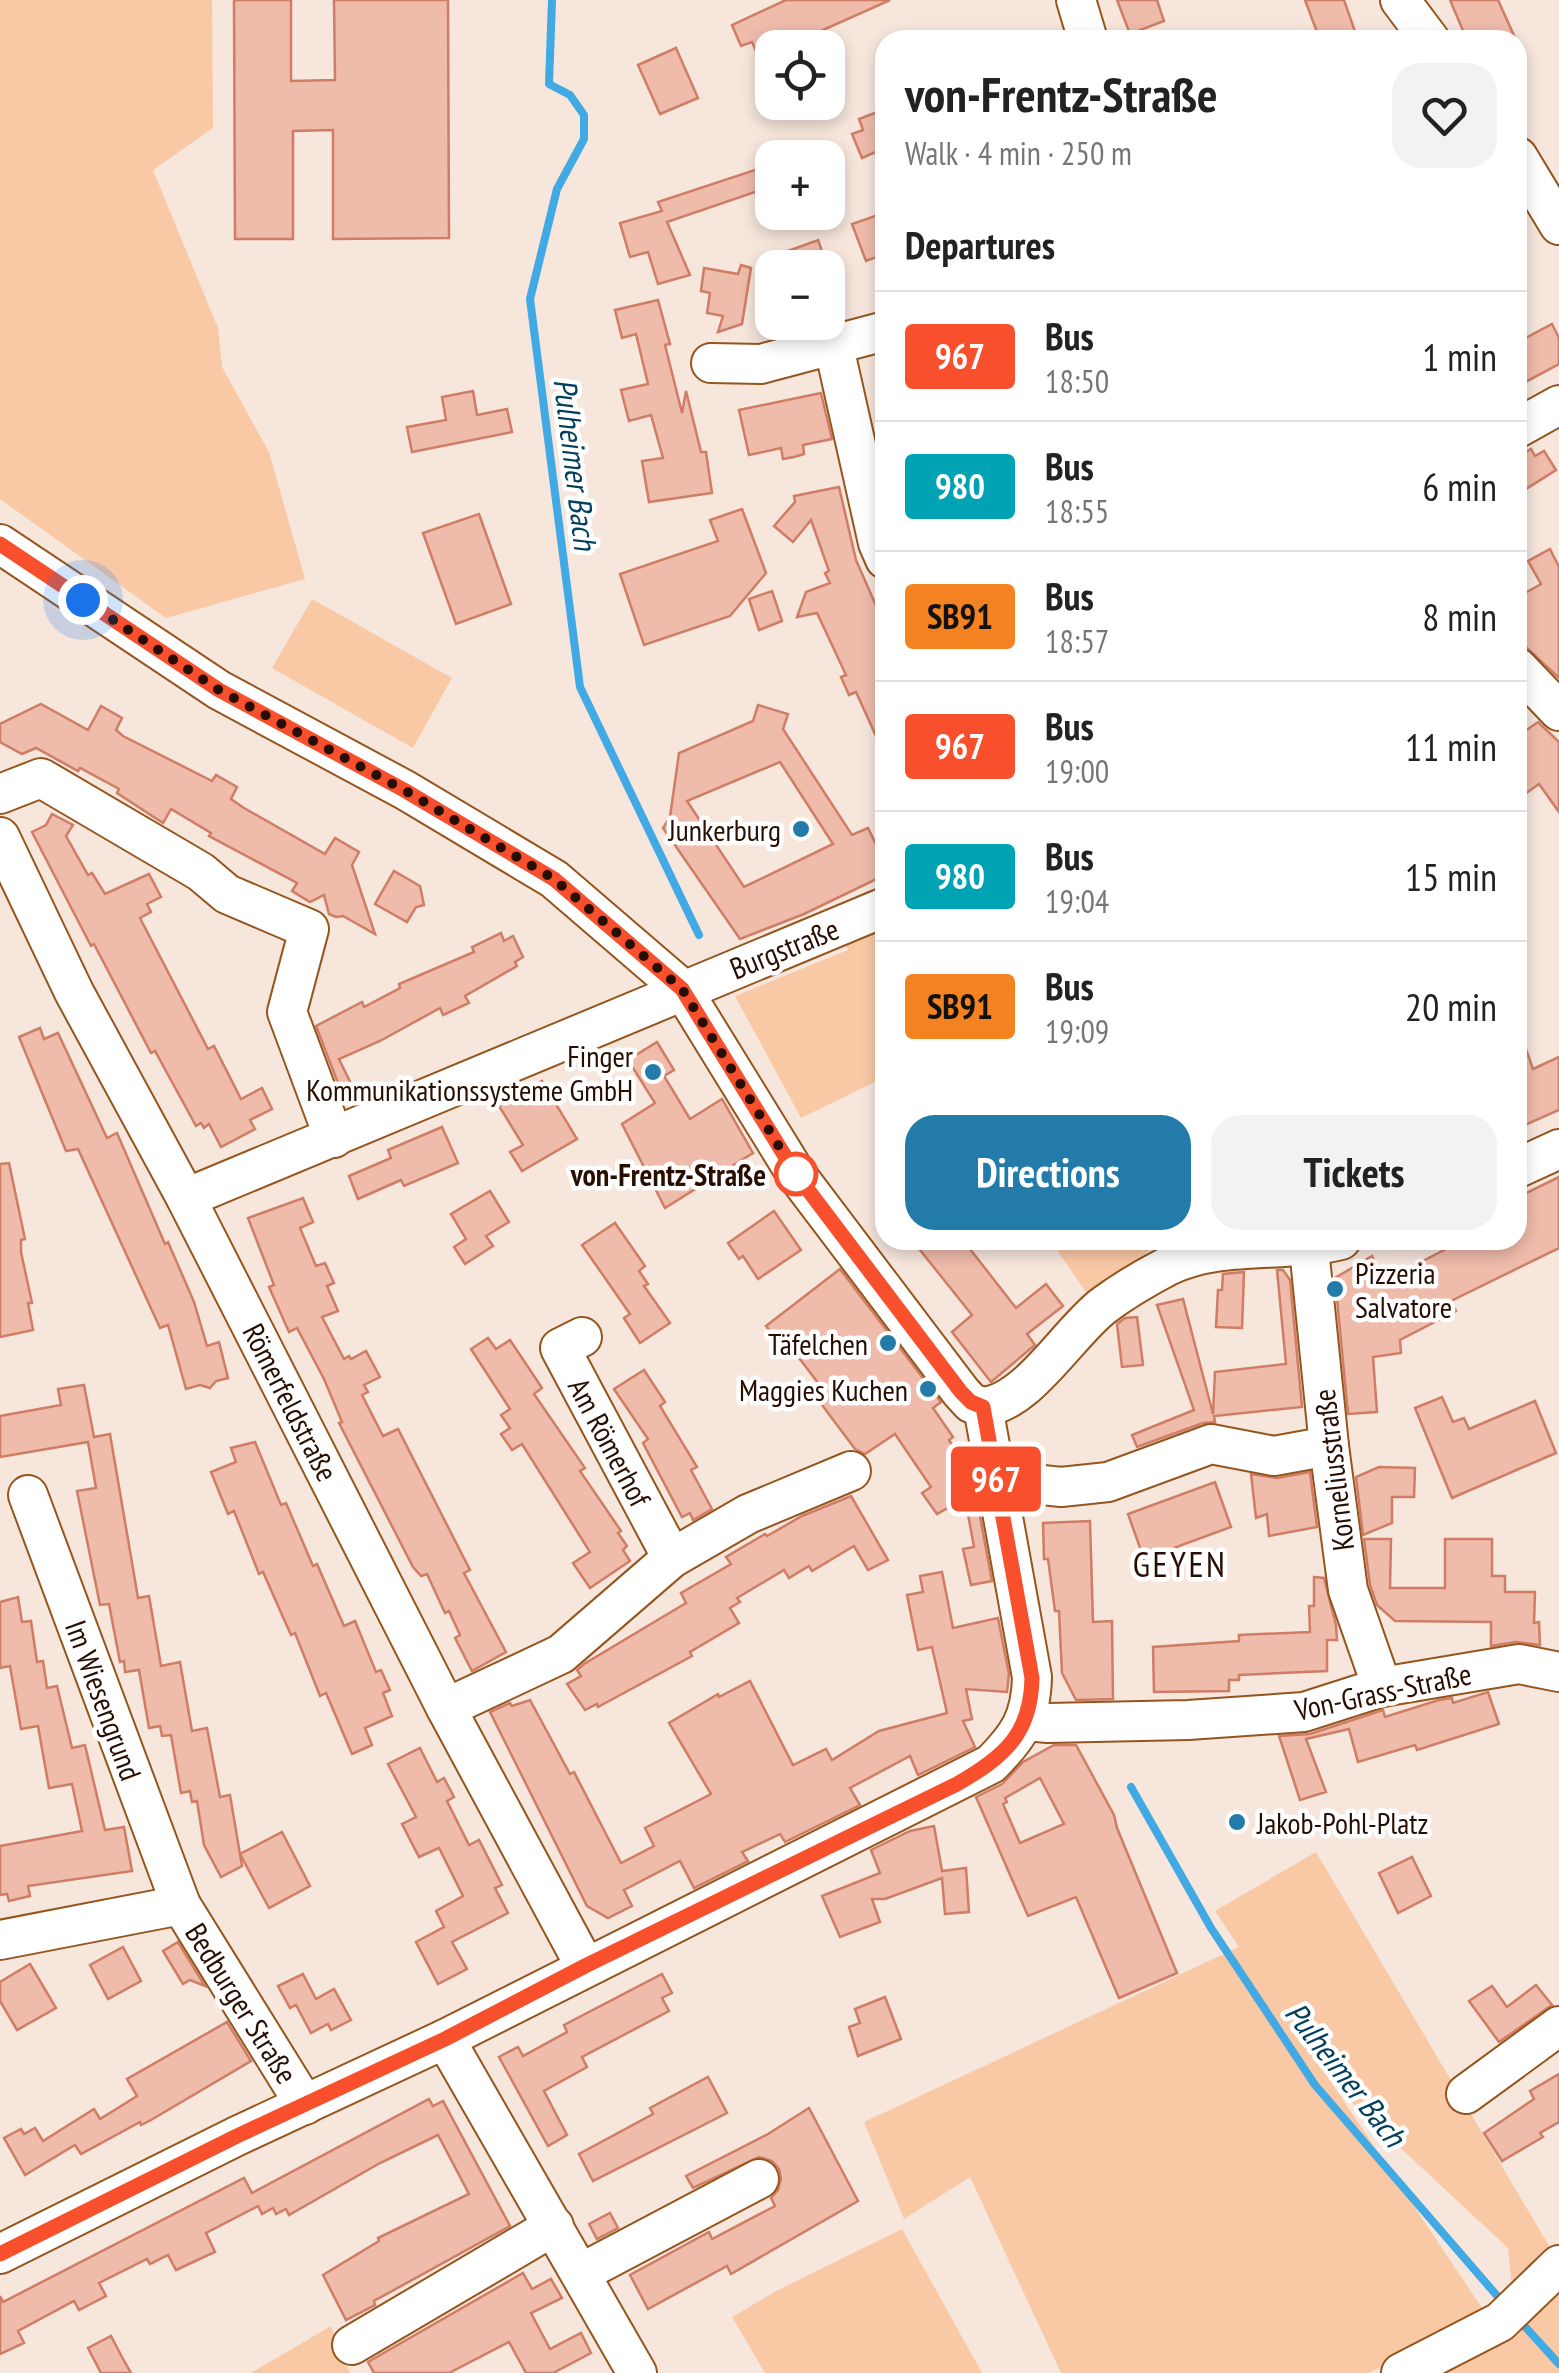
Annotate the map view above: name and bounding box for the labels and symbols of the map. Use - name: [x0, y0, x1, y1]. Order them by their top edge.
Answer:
- water label: Pulheimer Bach: [545, 376, 608, 554]
- your location: [58, 575, 108, 625]
- place label: Junkerburg: [667, 810, 781, 849]
- marker: Junkerburg: [790, 818, 812, 840]
- street label: Burgstraße: [724, 909, 844, 987]
- place label: Finger Kommunikationssysteme GmbH: [306, 1036, 634, 1109]
- marker: Finger Kommunikationssysteme GmbH: [642, 1061, 664, 1083]
- marker: von-Frentz-Straße: [775, 1153, 817, 1195]
- place label: von-Frentz-Straße: [570, 1155, 766, 1194]
- place label: Pizzeria Salvatore: [1355, 1253, 1452, 1326]
- marker: Pizzeria Salvatore: [1324, 1278, 1346, 1300]
- street label: Römerfeldstraße: [235, 1317, 347, 1487]
- place label: Täfelchen: [768, 1324, 868, 1363]
- marker: Täfelchen: [877, 1332, 899, 1354]
- place label: Maggies Kuchen: [739, 1370, 908, 1409]
- street label: Am Römerhof: [560, 1371, 661, 1514]
- marker: Maggies Kuchen: [917, 1378, 939, 1400]
- street label: Korneliusstraße: [1304, 1387, 1362, 1553]
- line badge: 967: [938, 1446, 1054, 1512]
- district label: GEYEN: [1133, 1541, 1227, 1587]
- street label: Im Wiesengrund: [57, 1615, 151, 1785]
- street label: Von-Grass-Straße: [1290, 1653, 1475, 1729]
- place label: Jakob-Pohl-Platz: [1256, 1803, 1428, 1842]
- marker: Jakob-Pohl-Platz: [1226, 1811, 1248, 1833]
- street label: Bedburger Straße: [177, 1915, 307, 2091]
- water label: Pulheimer Bach: [1276, 1993, 1417, 2156]

